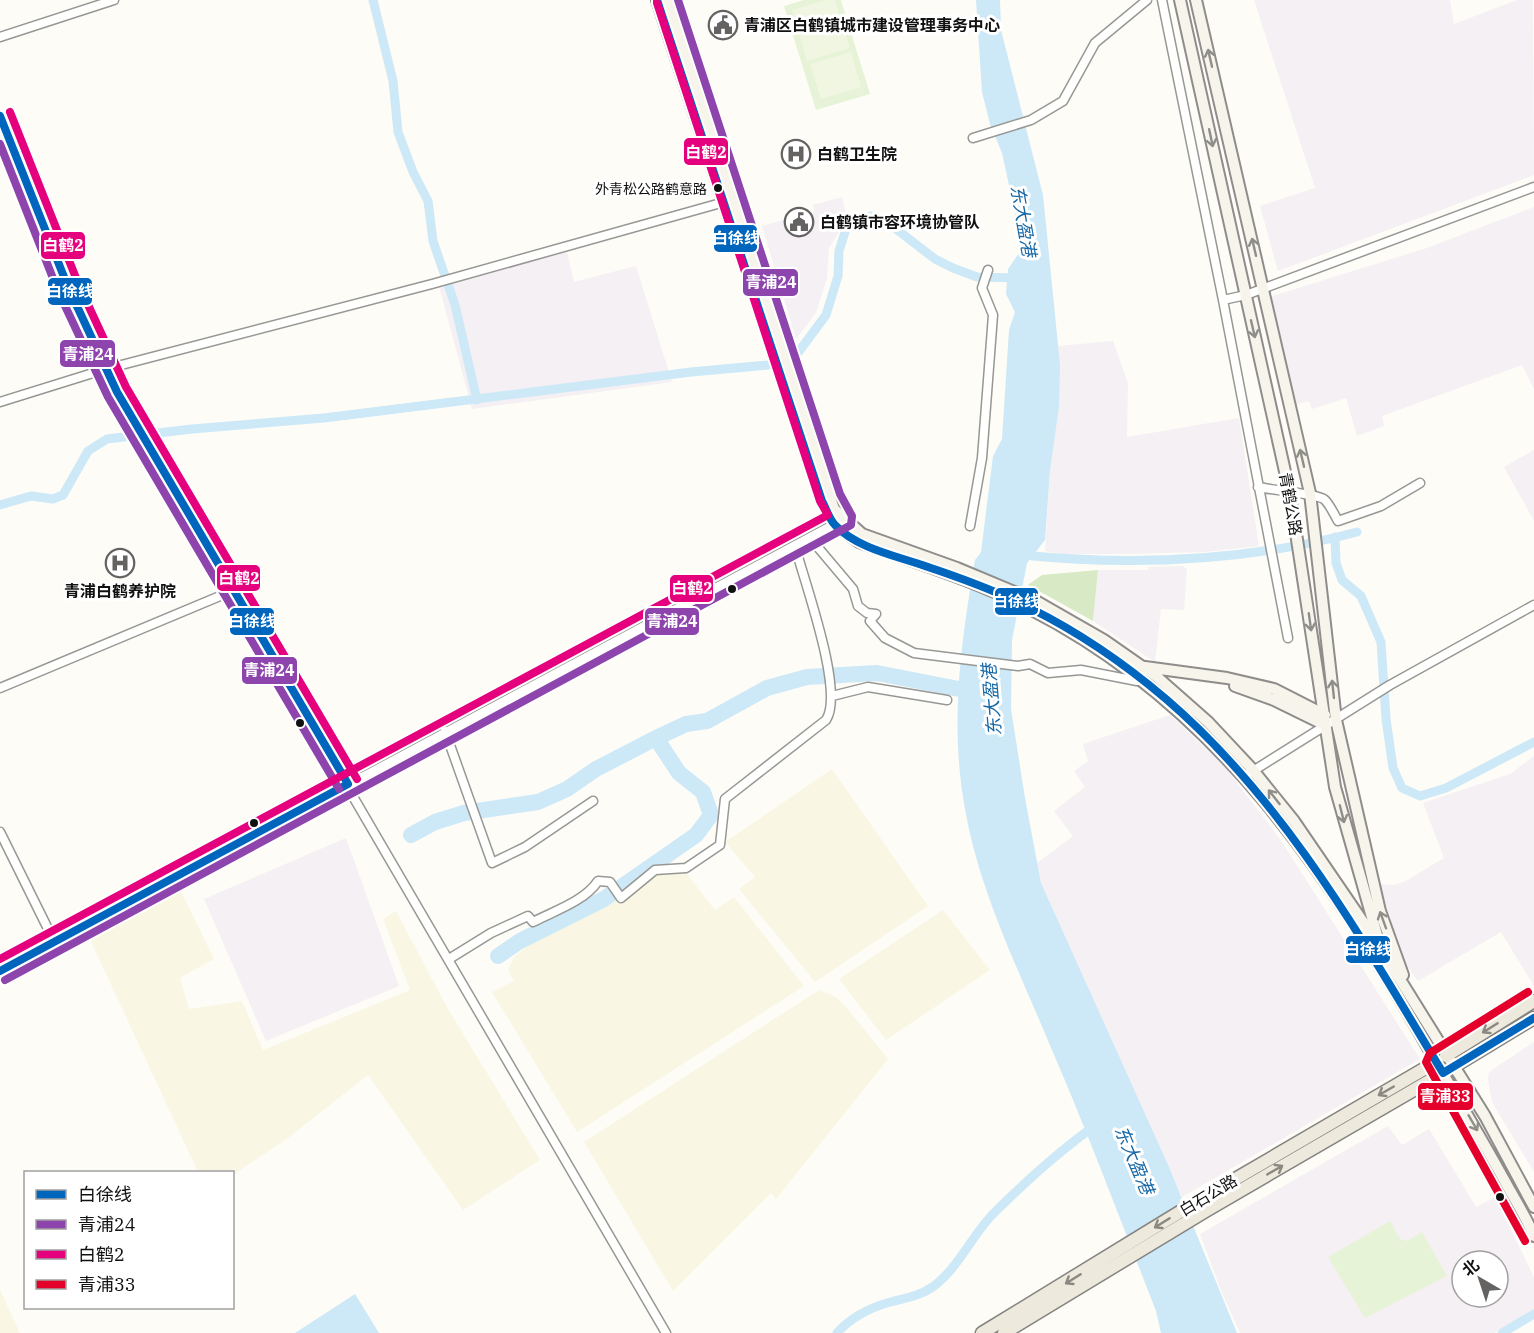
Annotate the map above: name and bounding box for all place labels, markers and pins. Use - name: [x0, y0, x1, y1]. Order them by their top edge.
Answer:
- public building icon: 青浦区白鹤镇城市建设管理事务中心: [707, 9, 739, 41]
- place label: 青浦区白鹤镇城市建设管理事务中心: [744, 15, 1000, 35]
- hospital icon: 白鹤卫生院: [780, 138, 812, 170]
- place label: 白鹤卫生院: [817, 144, 897, 164]
- place label: 外青松公路鹤意路: [595, 180, 707, 198]
- marker: 外青松公路鹤意路: [712, 182, 724, 194]
- public building icon: 白鹤镇市容环境协管队: [783, 206, 815, 238]
- place label: 白鹤镇市容环境协管队: [820, 212, 980, 232]
- hospital icon: 青浦白鹤养护院: [104, 547, 136, 579]
- place label: 青浦白鹤养护院: [64, 581, 176, 601]
- unlabelled marker: [726, 583, 738, 595]
- unlabelled marker: [294, 717, 306, 729]
- unlabelled marker: [248, 817, 260, 829]
- unlabelled marker: [1494, 1191, 1506, 1203]

